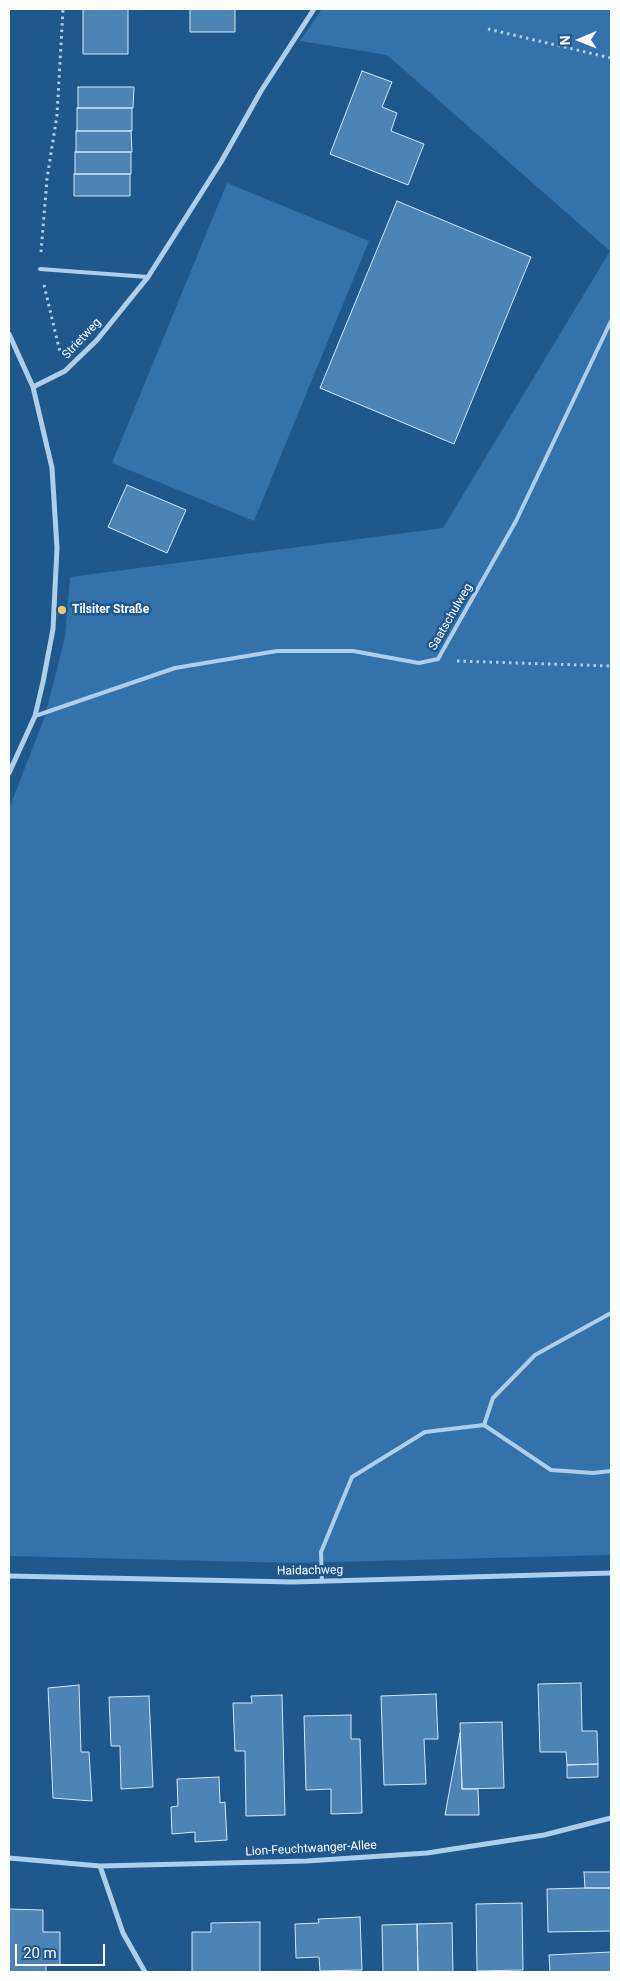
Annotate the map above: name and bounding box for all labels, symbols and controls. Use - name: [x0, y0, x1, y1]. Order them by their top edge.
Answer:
- north arrow: [555, 15, 605, 65]
- text: N: [557, 35, 573, 45]
- street label: Strietweg: [60, 316, 104, 362]
- street label: Saatschulweg: [426, 581, 476, 653]
- place label: Tilsiter Straße: [72, 603, 149, 617]
- marker: Tilsiter Straße: [56, 604, 68, 616]
- street label: Haidachweg: [277, 1563, 343, 1579]
- street label: Lion-Feuchtwanger-Allee: [245, 1838, 377, 1860]
- scale bar: [18, 1934, 108, 1966]
- text: 20 m: [23, 1944, 57, 1962]

